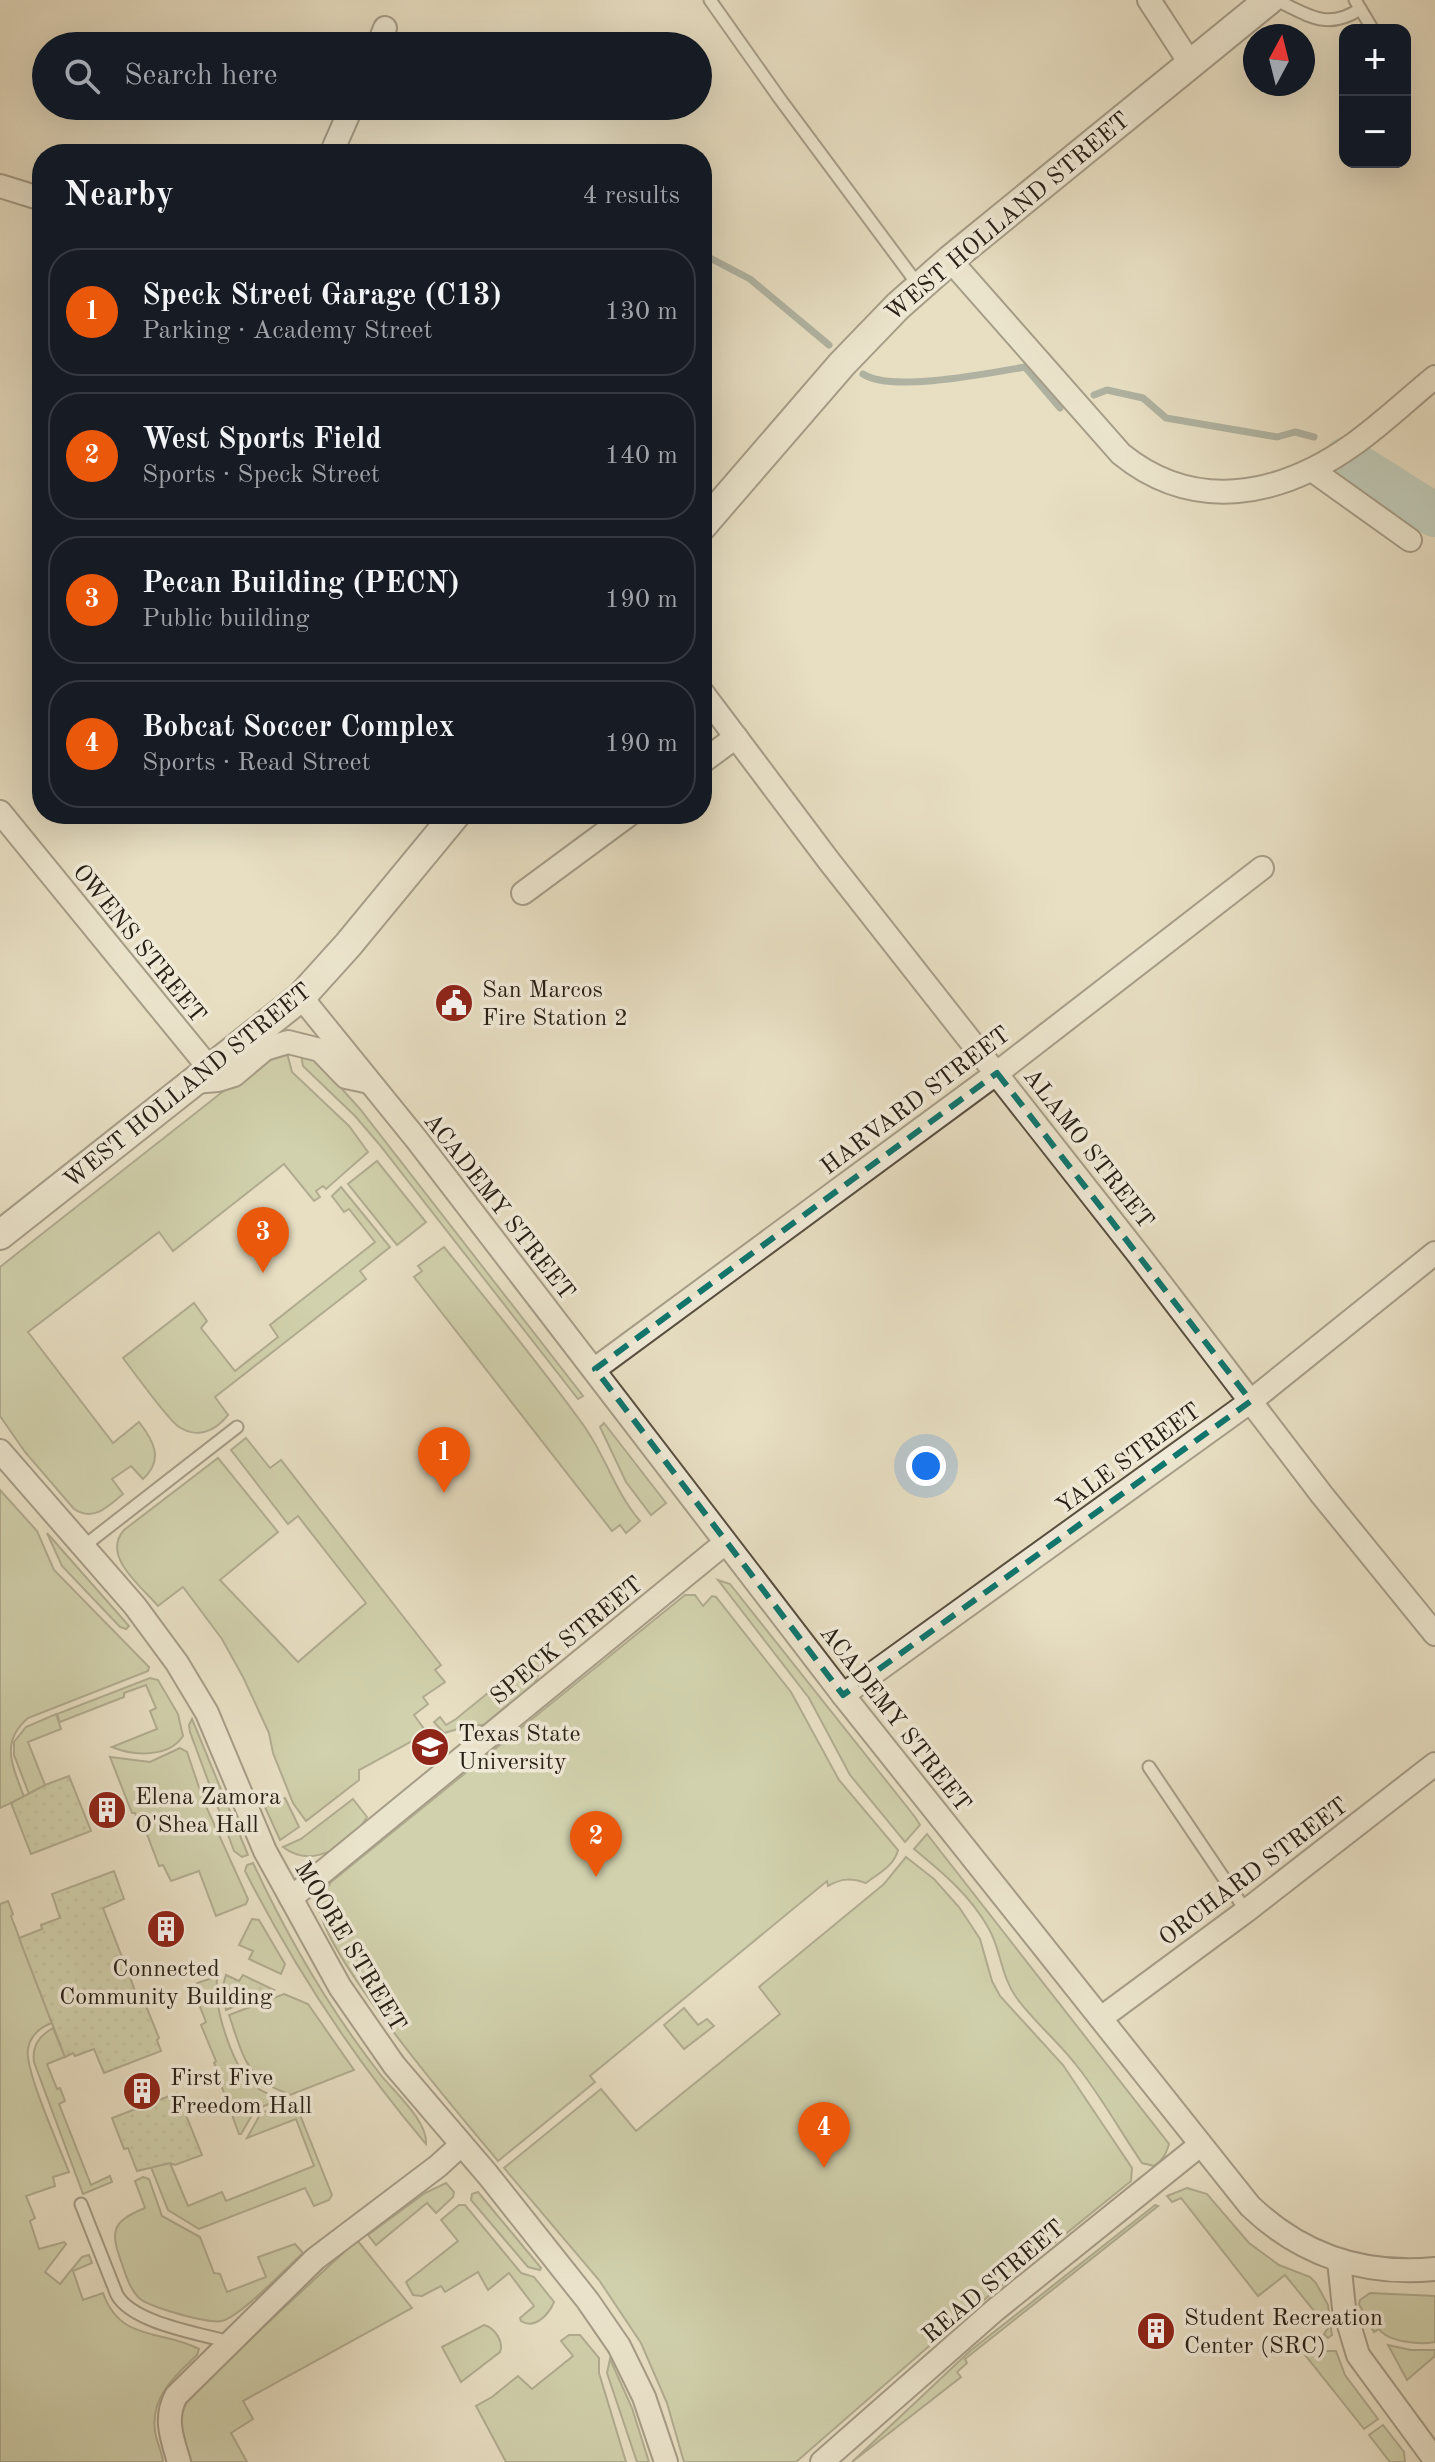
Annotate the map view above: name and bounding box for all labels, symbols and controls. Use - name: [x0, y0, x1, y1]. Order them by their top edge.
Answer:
- north arrow: [1243, 24, 1315, 96]
- map controls: [1339, 24, 1411, 168]
- button: +: [1339, 24, 1411, 96]
- search box: [32, 32, 712, 120]
- icon: search: [60, 54, 104, 98]
- text: Search here: [124, 61, 278, 91]
- button: −: [1339, 96, 1411, 168]
- street label: WEST HOLLAND STREET: [882, 109, 1135, 327]
- text: Nearby: [64, 179, 174, 213]
- text: 4 results: [582, 183, 680, 209]
- text: Speck Street Garage (C13): [142, 281, 502, 311]
- text: 1: [84, 299, 100, 325]
- text: 130 m: [605, 299, 678, 325]
- text: Parking · Academy Street: [142, 318, 433, 344]
- text: West Sports Field: [142, 425, 382, 455]
- text: 2: [84, 443, 100, 469]
- text: 140 m: [605, 443, 678, 469]
- text: Sports · Speck Street: [142, 462, 380, 488]
- text: Pecan Building (PECN): [142, 569, 459, 599]
- text: 3: [84, 587, 100, 613]
- text: 190 m: [605, 587, 678, 613]
- text: Public building: [142, 606, 309, 632]
- text: Bobcat Soccer Complex: [142, 713, 454, 743]
- text: 4: [84, 731, 100, 757]
- text: 190 m: [605, 731, 678, 757]
- text: Sports · Read Street: [142, 750, 371, 776]
- street label: OWENS STREET: [67, 860, 210, 1028]
- place label: San Marcos Fire Station 2: [482, 979, 628, 1031]
- street label: WEST HOLLAND STREET: [60, 980, 316, 1194]
- public building icon: San Marcos Fire Station 2: [433, 982, 475, 1024]
- street label: HARVARD STREET: [817, 1023, 1015, 1180]
- street label: ALAMO STREET: [1018, 1065, 1157, 1234]
- street label: ACADEMY STREET: [418, 1109, 578, 1305]
- pin: 3: [237, 1207, 289, 1273]
- street label: YALE STREET: [1053, 1399, 1206, 1520]
- pin: 1: [418, 1427, 470, 1493]
- your location: [906, 1446, 946, 1486]
- street label: SPECK STREET: [487, 1573, 648, 1710]
- street label: ACADEMY STREET: [814, 1621, 974, 1817]
- place label: Texas State University: [458, 1723, 581, 1775]
- school or university icon: Texas State University: [409, 1726, 451, 1768]
- place label: Elena Zamora O'Shea Hall: [135, 1786, 281, 1838]
- building icon: Elena Zamora O'Shea Hall: [86, 1789, 128, 1831]
- street label: ORCHARD STREET: [1155, 1794, 1353, 1951]
- pin: 2: [570, 1811, 622, 1877]
- street label: MOORE STREET: [289, 1858, 409, 2036]
- building icon: Connected Community Building: [145, 1908, 187, 1950]
- place label: Connected Community Building: [59, 1958, 273, 2010]
- place label: First Five Freedom Hall: [170, 2067, 312, 2119]
- building icon: First Five Freedom Hall: [121, 2070, 163, 2112]
- pin: 4: [798, 2102, 850, 2168]
- street label: READ STREET: [919, 2216, 1070, 2349]
- place label: Student Recreation Center (SRC): [1184, 2307, 1383, 2359]
- building icon: Student Recreation Center (SRC): [1135, 2310, 1177, 2352]

